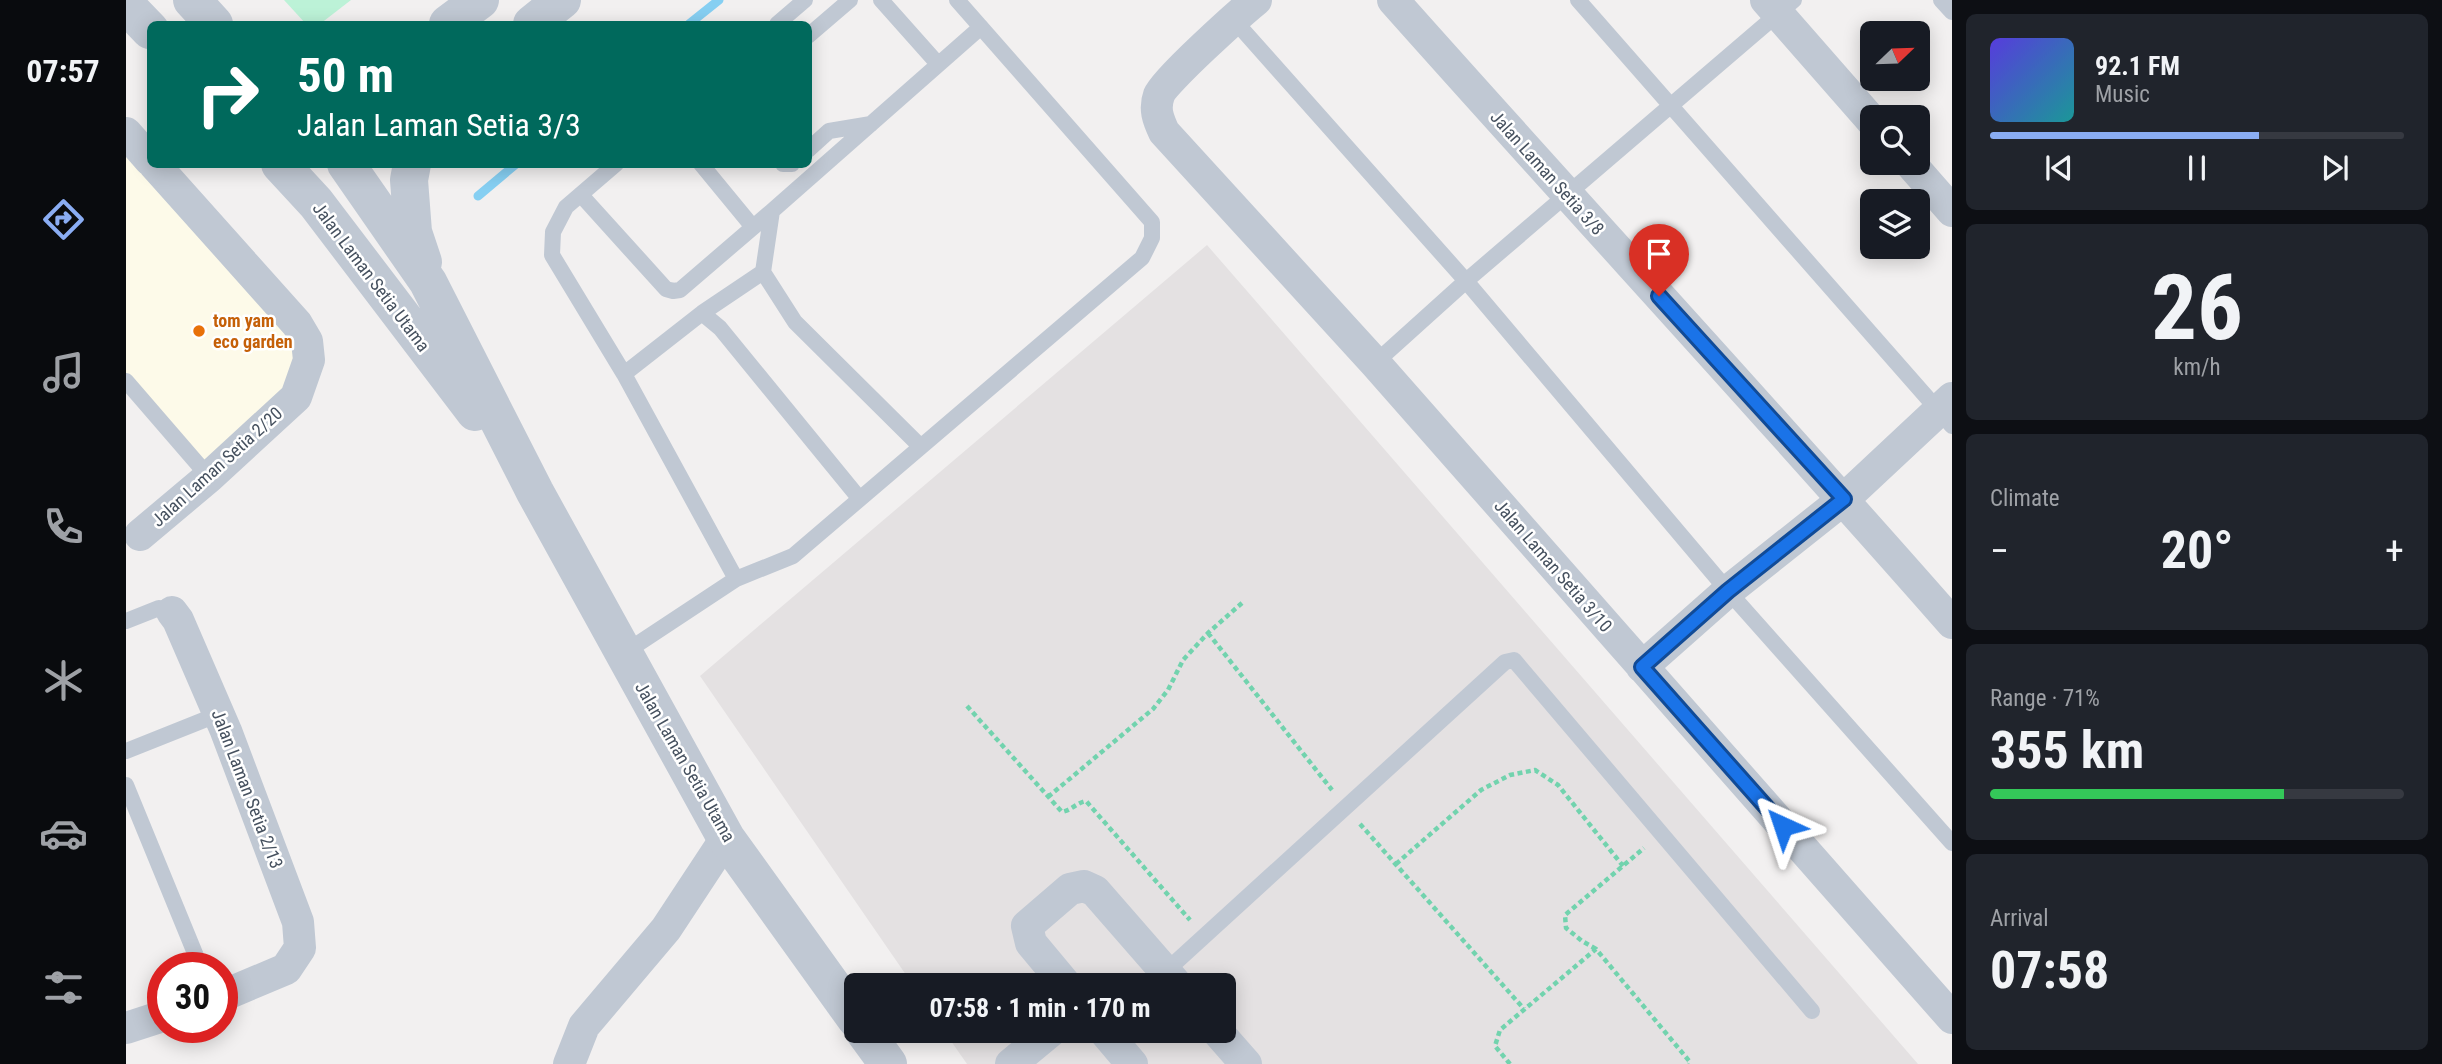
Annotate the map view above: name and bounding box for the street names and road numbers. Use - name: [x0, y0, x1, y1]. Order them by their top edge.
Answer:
- street label: Jalan Laman Setia 3/8: [1486, 106, 1609, 239]
- street label: Jalan Laman Setia Utama: [308, 198, 434, 355]
- street label: Jalan Laman Setia 2/20: [147, 402, 286, 531]
- street label: Jalan Laman Setia 3/10: [1490, 495, 1617, 636]
- street label: Jalan Laman Setia Utama: [631, 678, 740, 846]
- street label: Jalan Laman Setia 2/13: [207, 706, 287, 871]

